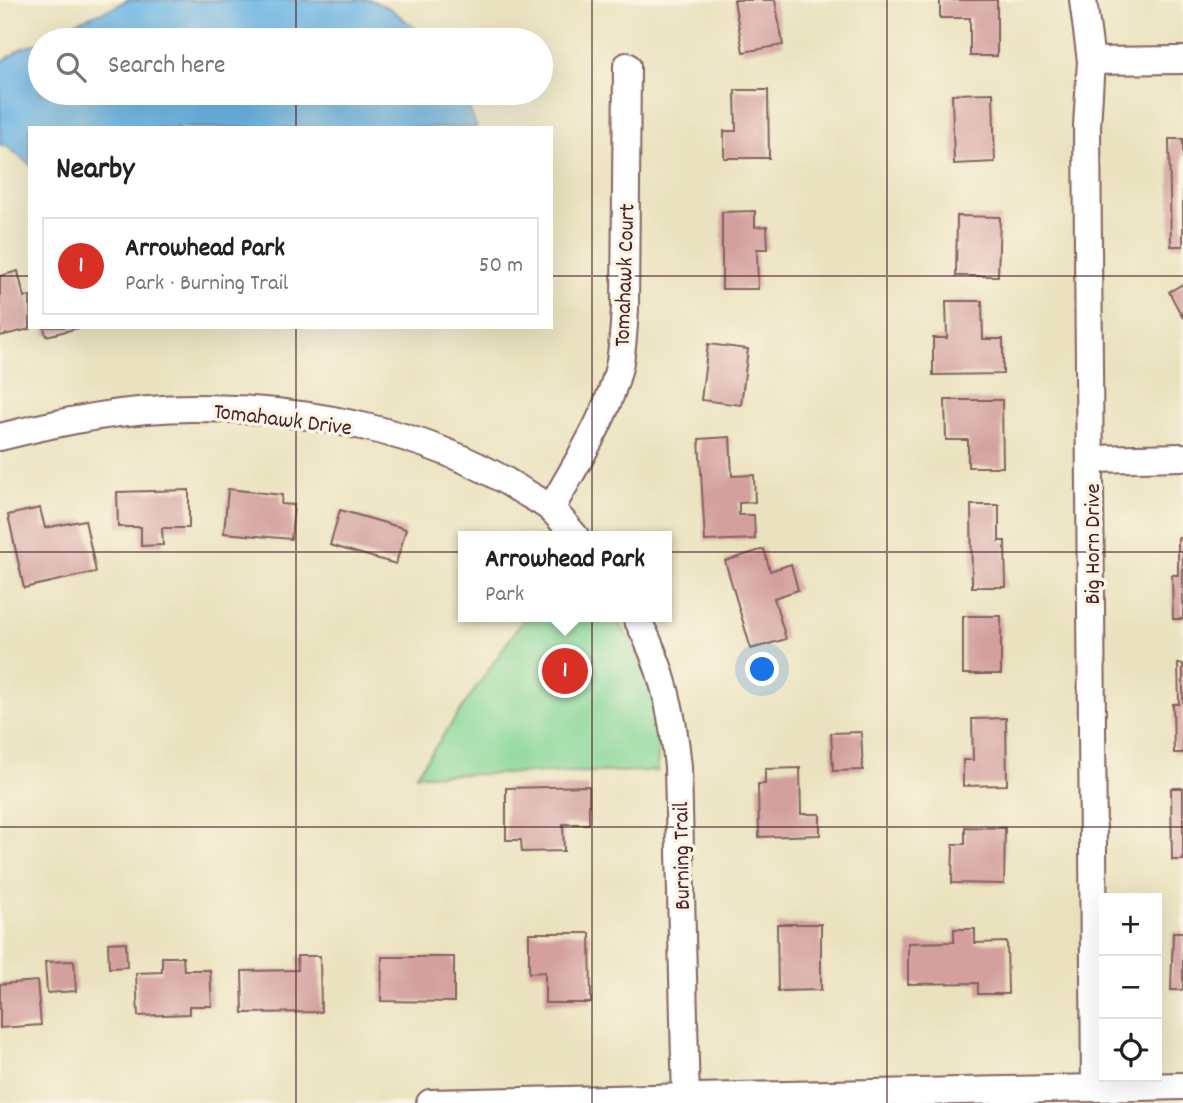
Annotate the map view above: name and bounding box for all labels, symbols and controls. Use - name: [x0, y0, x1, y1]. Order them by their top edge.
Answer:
- search box: [28, 28, 553, 105]
- icon: search: [52, 48, 90, 86]
- text: Search here: [108, 48, 226, 85]
- text: Nearby: [56, 150, 134, 193]
- street label: Tomahawk Court: [608, 203, 645, 347]
- text: Arrowhead Park: [125, 231, 285, 268]
- text: 1: [78, 250, 84, 283]
- text: 50 m: [479, 250, 523, 283]
- text: Park · Burning Trail: [125, 268, 288, 301]
- street label: Tomahawk Drive: [212, 397, 354, 446]
- street label: Big Horn Drive: [1078, 483, 1111, 605]
- popup: [458, 531, 672, 622]
- text: Arrowhead Park: [485, 542, 645, 579]
- text: Park: [485, 579, 524, 612]
- pin: 1: [542, 645, 588, 697]
- your location: [745, 652, 779, 686]
- street label: Burning Trail: [666, 801, 701, 910]
- map controls: [1099, 893, 1162, 1082]
- button: +: [1099, 893, 1162, 956]
- button: −: [1099, 956, 1162, 1019]
- button: locate: [1099, 1019, 1162, 1082]

